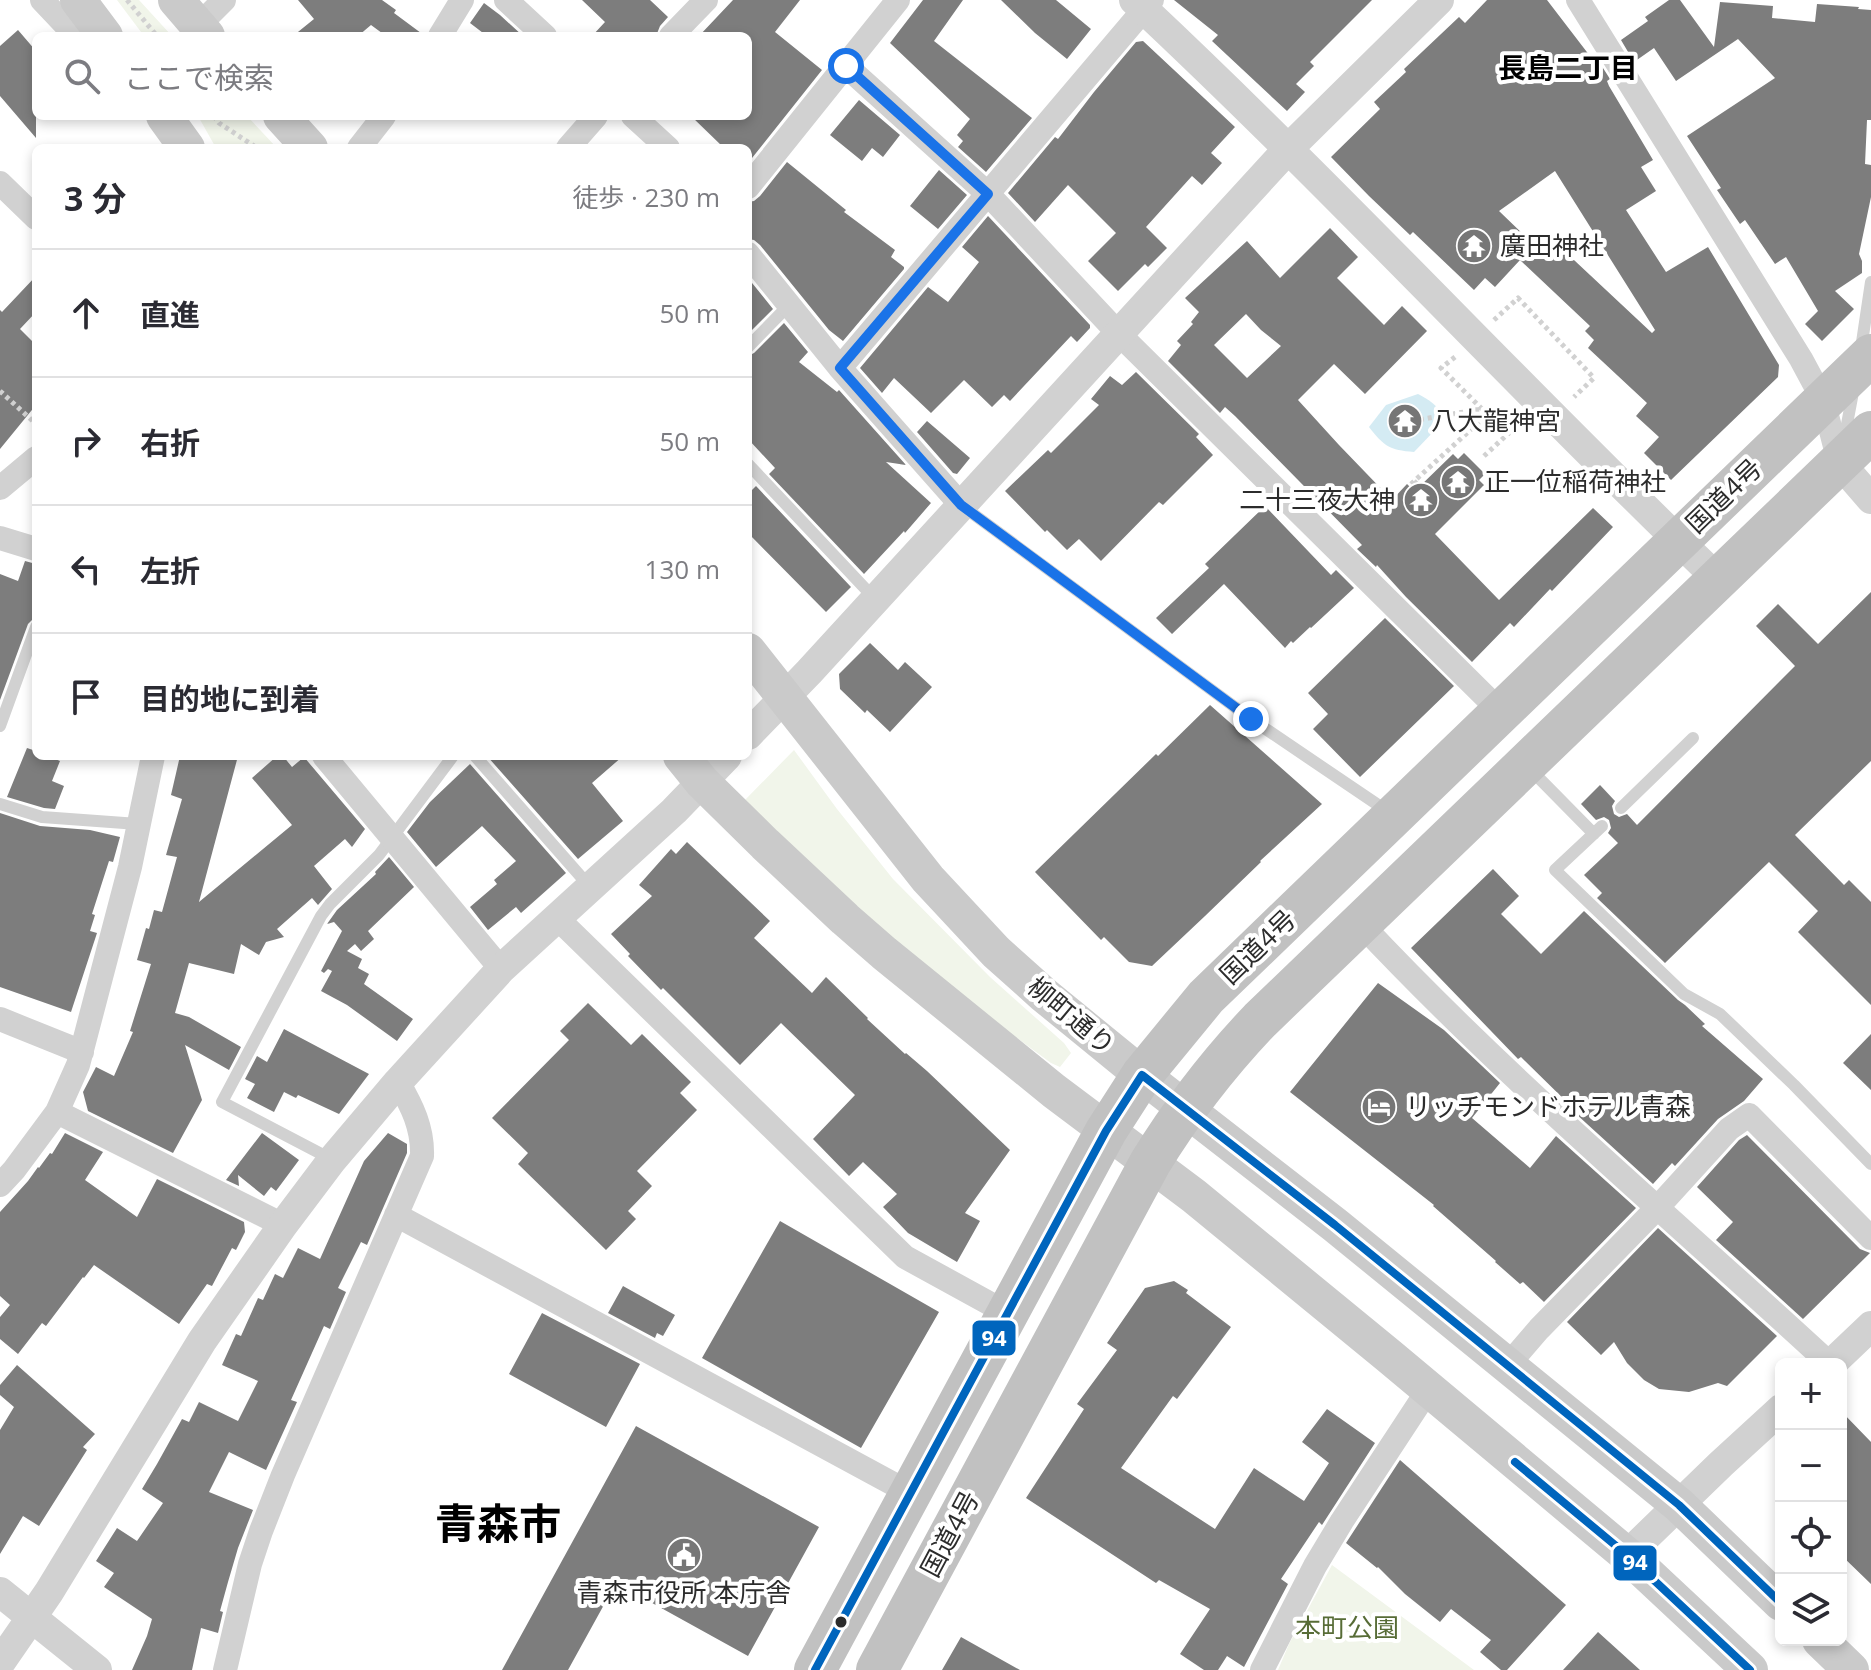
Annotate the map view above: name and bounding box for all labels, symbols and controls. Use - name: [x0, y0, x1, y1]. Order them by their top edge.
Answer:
- search box: [32, 32, 752, 120]
- route start: [828, 48, 864, 84]
- district label: 長島二丁目: [1498, 48, 1638, 86]
- icon: search: [60, 54, 104, 98]
- text: ここで検索: [124, 57, 274, 98]
- text: 3 分: [64, 175, 126, 221]
- text: 徒歩 · 230 m: [572, 179, 720, 215]
- temple icon: 廣田神社: [1455, 227, 1493, 265]
- place label: 廣田神社: [1500, 227, 1604, 263]
- icon: ahead: [64, 291, 108, 335]
- text: 直進: [140, 294, 200, 335]
- text: 50 m: [659, 295, 720, 331]
- temple icon: 八大龍神宮: [1386, 402, 1424, 440]
- place label: 八大龍神宮: [1431, 402, 1561, 438]
- icon: right: [64, 419, 108, 463]
- text: 右折: [140, 422, 200, 463]
- text: 50 m: [659, 423, 720, 459]
- street label: 国道4号: [1677, 450, 1769, 540]
- temple icon: 正一位稲荷神社: [1439, 463, 1477, 501]
- place label: 正一位稲荷神社: [1484, 463, 1666, 499]
- place label: 二十三夜大神: [1239, 481, 1395, 517]
- temple icon: 二十三夜大神: [1402, 481, 1440, 519]
- icon: left: [64, 547, 108, 591]
- text: 左折: [140, 550, 200, 591]
- text: 130 m: [645, 551, 720, 587]
- icon: arrive: [64, 675, 108, 719]
- text: 目的地に到着: [140, 678, 320, 719]
- route end: [1233, 701, 1269, 737]
- street label: 国道4号: [1211, 901, 1303, 991]
- street label: 柳町通り: [1020, 968, 1123, 1062]
- hotel icon: リッチモンドホテル青森: [1360, 1088, 1398, 1126]
- place label: リッチモンドホテル青森: [1405, 1088, 1691, 1124]
- line badge: 94: [971, 1319, 1017, 1357]
- text: 94: [981, 1322, 1007, 1352]
- map controls: [1775, 1358, 1847, 1646]
- button: +: [1775, 1358, 1847, 1430]
- button: −: [1775, 1430, 1847, 1502]
- street label: 国道4号: [911, 1484, 987, 1583]
- district label: 青森市: [435, 1494, 561, 1551]
- button: locate: [1775, 1502, 1847, 1574]
- public building icon: 青森市役所 本庁舎: [665, 1536, 703, 1574]
- line badge: 94: [1612, 1544, 1658, 1582]
- text: 94: [1622, 1546, 1648, 1576]
- place label: 青森市役所 本庁舎: [577, 1574, 791, 1610]
- button: layers: [1775, 1574, 1847, 1646]
- park label: 本町公園: [1295, 1609, 1399, 1645]
- unlabelled marker: [833, 1614, 849, 1630]

